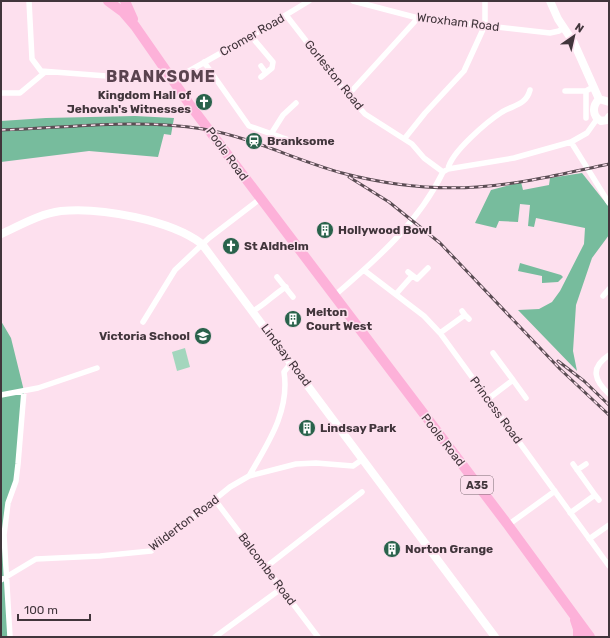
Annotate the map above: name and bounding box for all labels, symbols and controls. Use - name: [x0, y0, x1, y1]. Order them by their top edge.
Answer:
- street label: Wroxham Road: [416, 10, 500, 34]
- street label: Cromer Road: [217, 11, 287, 59]
- north arrow: [554, 16, 594, 56]
- text: N: [572, 21, 586, 36]
- street label: Gorleston Road: [302, 37, 366, 113]
- district label: BRANKSOME: [106, 67, 216, 86]
- place label: Kingdom Hall of Jehovah's Witnesses: [67, 88, 192, 116]
- church icon: Kingdom Hall of Jehovah's Witnesses: [194, 92, 214, 112]
- street label: Poole Road: [203, 125, 251, 183]
- station icon: Branksome: [244, 131, 264, 151]
- place label: Branksome: [267, 134, 335, 148]
- building icon: Hollywood Bowl: [315, 220, 335, 240]
- place label: Hollywood Bowl: [338, 223, 432, 237]
- church icon: St Aldhelm: [221, 236, 241, 256]
- place label: St Aldhelm: [244, 239, 309, 253]
- place label: Melton Court West: [306, 305, 372, 333]
- building icon: Melton Court West: [283, 309, 303, 329]
- street label: Lindsay Road: [258, 321, 314, 389]
- school or university icon: Victoria School: [193, 326, 213, 346]
- place label: Victoria School: [99, 329, 190, 343]
- street label: Princess Road: [467, 374, 525, 446]
- street label: Poole Road: [418, 411, 468, 469]
- building icon: Lindsay Park: [297, 418, 317, 438]
- place label: Lindsay Park: [320, 421, 396, 435]
- road number: A35: [461, 476, 493, 494]
- street label: Wilderton Road: [146, 492, 222, 554]
- street label: Balcombe Road: [235, 530, 299, 608]
- building icon: Norton Grange: [382, 539, 402, 559]
- place label: Norton Grange: [405, 542, 493, 556]
- scale bar: [18, 596, 90, 622]
- text: 100 m: [24, 603, 58, 617]

